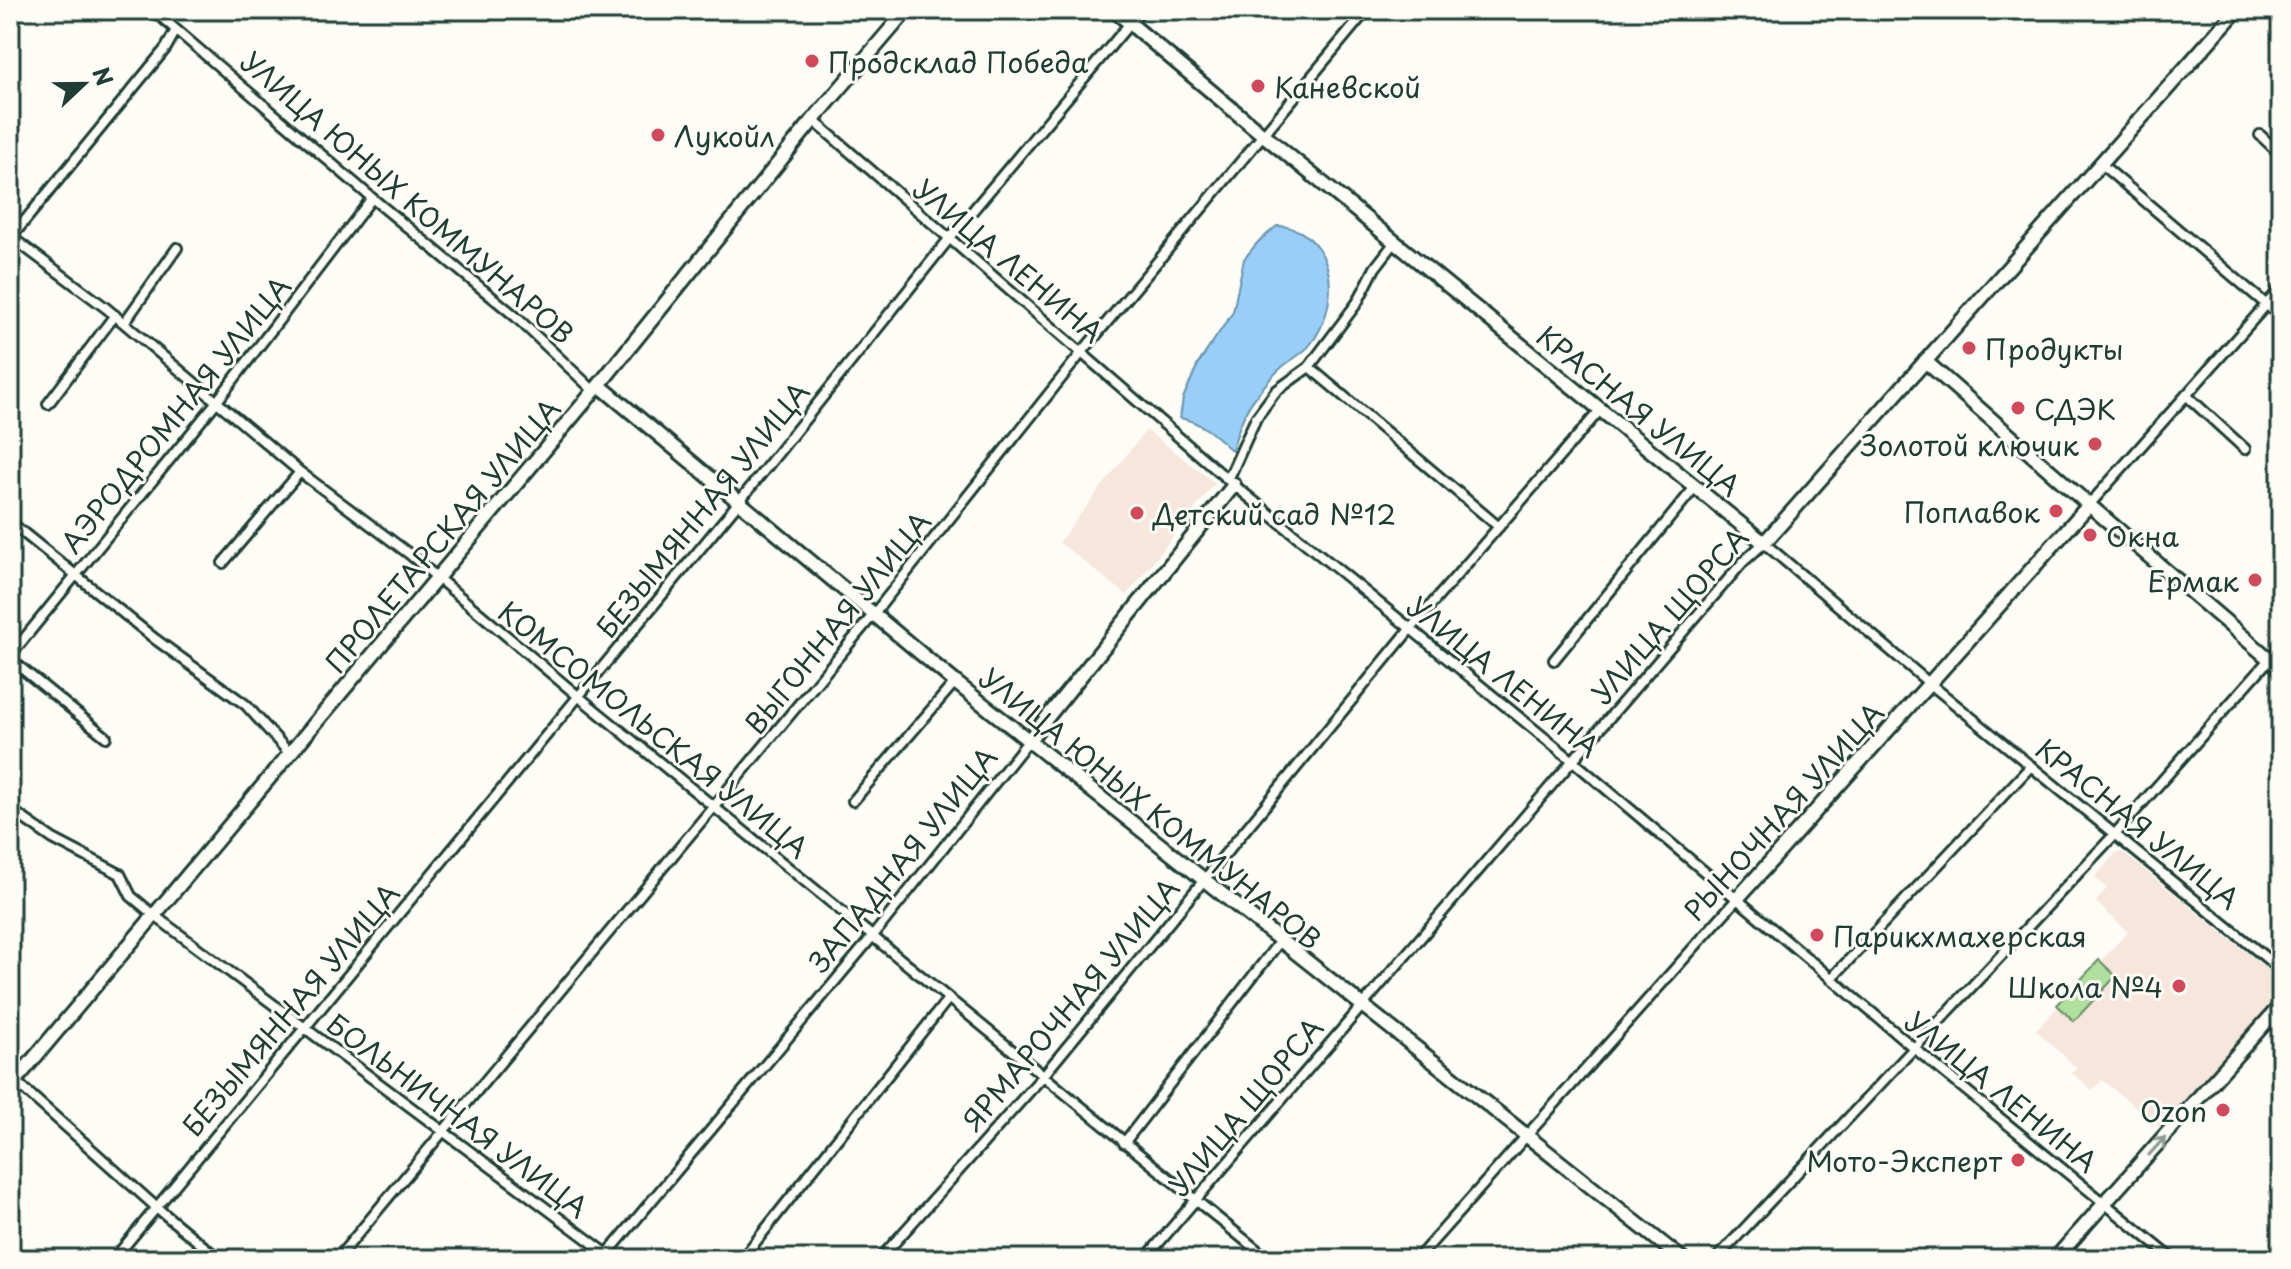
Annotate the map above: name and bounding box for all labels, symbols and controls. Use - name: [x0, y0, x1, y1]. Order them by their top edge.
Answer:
- street label: УЛИЦА ЮНЫХ КОММУНАРОВ: [232, 40, 584, 354]
- place label: Продсклад Победа: [828, 40, 1089, 83]
- north arrow: [44, 44, 124, 124]
- marker: Продсклад Победа: [803, 52, 821, 70]
- text: N: [85, 62, 122, 90]
- place label: Каневской: [1274, 65, 1421, 108]
- marker: Каневской: [1249, 77, 1267, 95]
- place label: Лукойл: [674, 114, 775, 157]
- marker: Лукойл: [649, 126, 667, 144]
- street label: УЛИЦА ЛЕНИНА: [905, 167, 1113, 353]
- street label: АЭРОДРОМНАЯ УЛИЦА: [50, 266, 300, 562]
- street label: КРАСНАЯ УЛИЦА: [1528, 314, 1750, 506]
- place label: Продукты: [1985, 327, 2123, 370]
- marker: Продукты: [1960, 339, 1978, 357]
- street label: БЕЗЫМЯННАЯ УЛИЦА: [585, 371, 819, 647]
- place label: СДЭК: [2034, 387, 2116, 430]
- street label: ПРОЛЕТАРСКАЯ УЛИЦА: [314, 388, 570, 682]
- marker: СДЭК: [2009, 399, 2027, 417]
- place label: Золотой ключик: [1861, 423, 2079, 466]
- marker: Золотой ключик: [2086, 435, 2104, 453]
- place label: Поплавок: [1904, 490, 2040, 533]
- place label: Детский сад №12: [1152, 492, 1396, 535]
- street label: ВЫГОННАЯ УЛИЦА: [733, 501, 941, 743]
- marker: Поплавок: [2047, 502, 2065, 520]
- marker: Детский сад №12: [1128, 504, 1146, 522]
- place label: Окна: [2106, 514, 2180, 557]
- street label: УЛИЦА ЩОРСА: [1580, 517, 1758, 713]
- marker: Окна: [2081, 526, 2099, 544]
- place label: Ермак: [2147, 559, 2239, 602]
- marker: Ермак: [2246, 571, 2264, 589]
- street label: УЛИЦА ЛЕНИНА: [1399, 585, 1609, 767]
- street label: КОМСОМОЛЬСКАЯ УЛИЦА: [489, 590, 819, 868]
- street label: УЛИЦА ЮНЫХ КОММУНАРОВ: [971, 656, 1331, 960]
- street label: РЫНОЧНАЯ УЛИЦА: [1673, 692, 1893, 930]
- street label: КРАСНАЯ УЛИЦА: [2027, 727, 2249, 919]
- street label: ЗАПАДНАЯ УЛИЦА: [797, 737, 1007, 981]
- street label: ЯРМАРОЧНАЯ УЛИЦА: [951, 868, 1189, 1140]
- street label: БЕЗЫМЯННАЯ УЛИЦА: [171, 873, 409, 1145]
- place label: Парикхмахерская: [1833, 914, 2087, 957]
- marker: Парикхмахерская: [1808, 926, 1826, 944]
- place label: Школа №4: [2008, 965, 2163, 1008]
- marker: Школа №4: [2170, 977, 2188, 995]
- street label: УЛИЦА ЛЕНИНА: [1897, 1000, 2107, 1182]
- street label: БОЛЬНИЧНАЯ УЛИЦА: [318, 1002, 598, 1228]
- street label: УЛИЦА ЩОРСА: [1157, 1007, 1333, 1205]
- place label: Ozon: [2140, 1089, 2207, 1132]
- marker: Ozon: [2214, 1101, 2232, 1119]
- one-way arrow: [2147, 1136, 2165, 1156]
- place label: Мото-Эксперт: [1806, 1139, 2002, 1182]
- marker: Мото-Эксперт: [2009, 1151, 2027, 1169]

